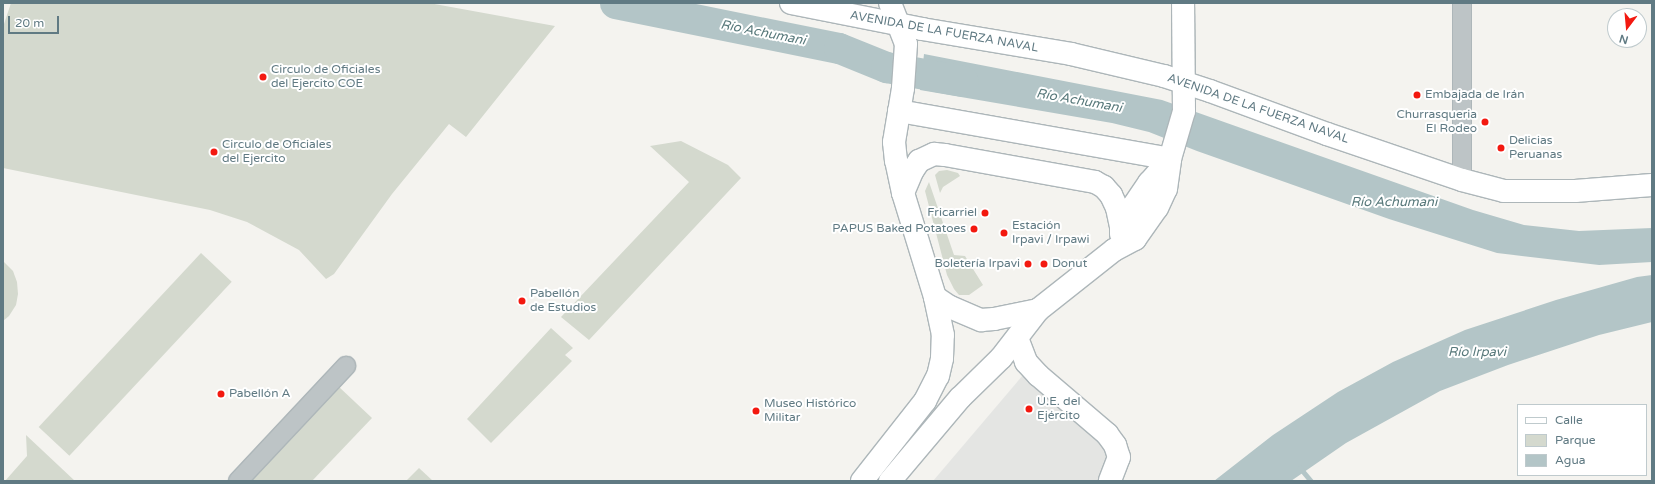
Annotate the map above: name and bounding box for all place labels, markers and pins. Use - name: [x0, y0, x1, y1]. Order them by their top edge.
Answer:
- place label: Circulo de Oficiales del Ejercito COE: [271, 63, 380, 91]
- marker: Circulo de Oficiales del Ejercito COE: [258, 72, 268, 82]
- place label: Embajada de Irán: [1425, 88, 1525, 102]
- marker: Embajada de Irán: [1412, 90, 1422, 100]
- place label: Churrasqueria El Rodeo: [1396, 108, 1477, 136]
- marker: Churrasqueria El Rodeo: [1480, 117, 1490, 127]
- place label: Delicias Peruanas: [1509, 134, 1562, 162]
- place label: Circulo de Oficiales del Ejercito: [222, 138, 331, 166]
- marker: Delicias Peruanas: [1496, 143, 1506, 153]
- marker: Circulo de Oficiales del Ejercito: [209, 147, 219, 157]
- place label: Fricarriel: [927, 206, 977, 220]
- marker: Fricarriel: [980, 208, 990, 218]
- place label: Estación Irpavi / Irpawi: [1012, 219, 1090, 247]
- place label: PAPUS Baked Potatoes: [832, 222, 966, 236]
- marker: PAPUS Baked Potatoes: [969, 224, 979, 234]
- marker: Estación Irpavi / Irpawi: [999, 228, 1009, 238]
- place label: Boletería Irpavi: [934, 257, 1020, 271]
- place label: Donut: [1052, 257, 1087, 271]
- marker: Boletería Irpavi: [1023, 259, 1033, 269]
- marker: Donut: [1039, 259, 1049, 269]
- place label: Pabellón de Estudios: [530, 287, 596, 315]
- marker: Pabellón de Estudios: [517, 296, 527, 306]
- place label: Pabellón A: [229, 387, 291, 401]
- marker: Pabellón A: [216, 389, 226, 399]
- place label: U.E. del Ejército: [1037, 395, 1080, 423]
- place label: Museo Histórico Militar: [764, 397, 856, 425]
- marker: U.E. del Ejército: [1024, 404, 1034, 414]
- marker: Museo Histórico Militar: [751, 406, 761, 416]

